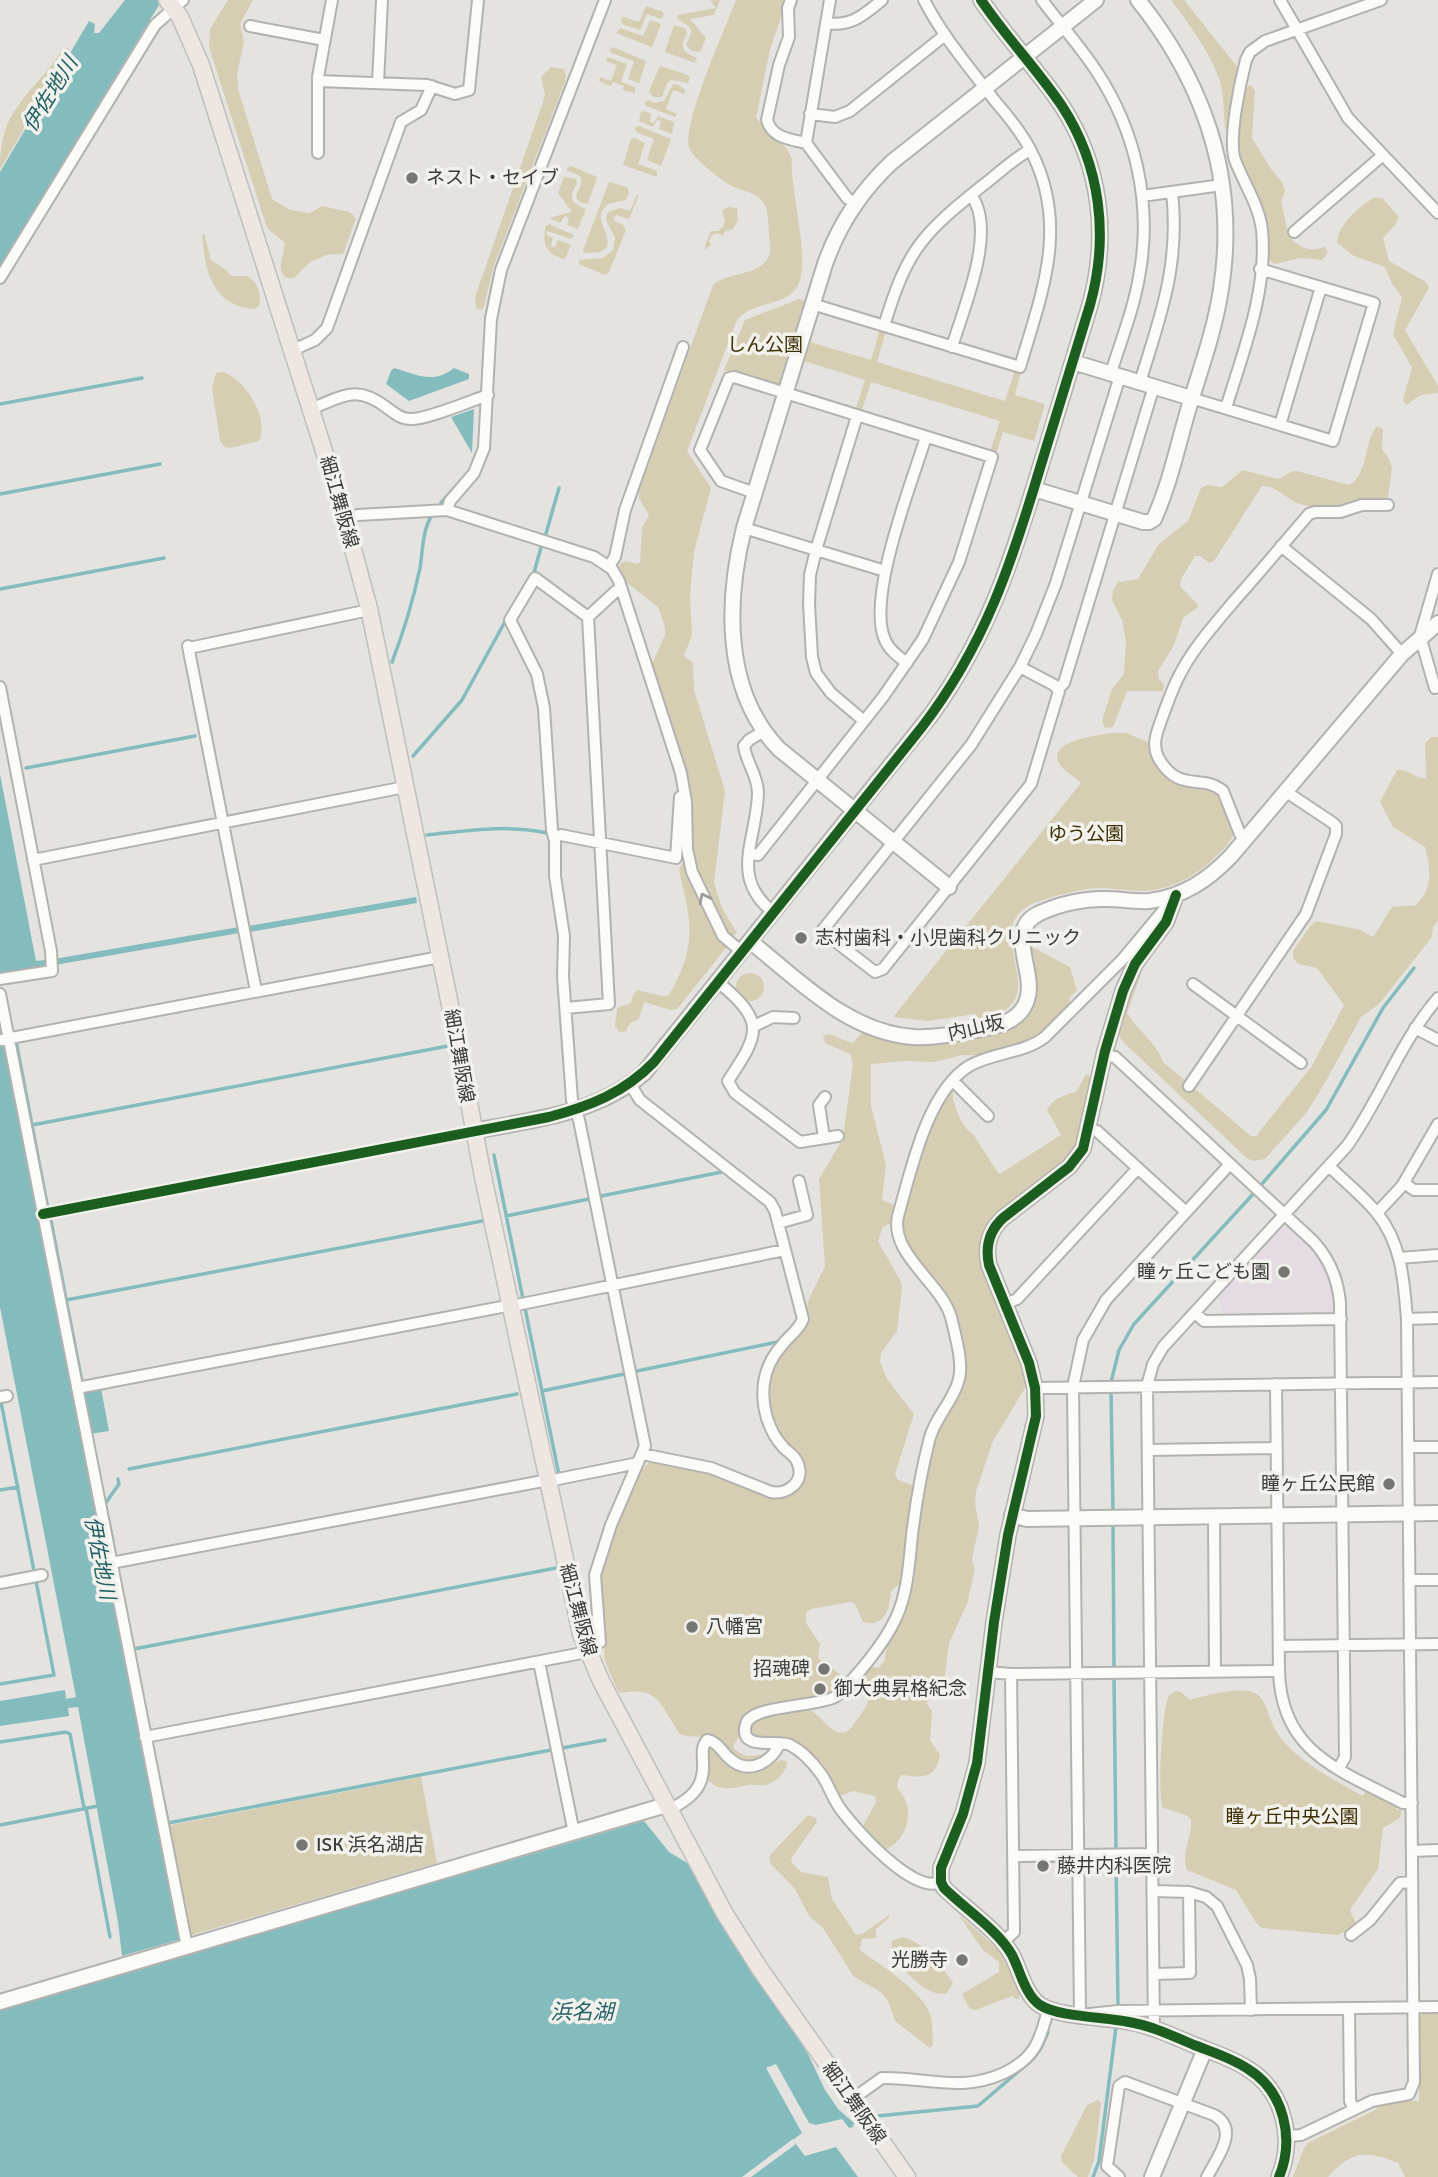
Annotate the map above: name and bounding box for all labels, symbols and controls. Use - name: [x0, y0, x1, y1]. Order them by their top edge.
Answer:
- water label: 伊佐地川: [17, 50, 84, 137]
- place label: ネスト・セイブ: [426, 166, 559, 190]
- marker: ネスト・セイブ: [404, 170, 420, 186]
- park label: しん公園: [727, 333, 803, 357]
- street label: 細江舞阪線: [314, 453, 364, 551]
- park label: ゆう公園: [1048, 822, 1124, 846]
- one-way arrow: [698, 893, 712, 905]
- place label: 志村歯科・小児歯科クリニック: [815, 926, 1081, 950]
- marker: 志村歯科・小児歯科クリニック: [793, 930, 809, 946]
- street label: 細江舞阪線: [439, 1007, 479, 1105]
- street label: 内山坂: [946, 1010, 1006, 1046]
- place label: 瞳ヶ丘こども園: [1137, 1260, 1270, 1284]
- marker: 瞳ヶ丘こども園: [1276, 1264, 1292, 1280]
- place label: 瞳ヶ丘公民館: [1261, 1472, 1375, 1496]
- marker: 瞳ヶ丘公民館: [1381, 1476, 1397, 1492]
- water label: 伊佐地川: [79, 1514, 121, 1604]
- street label: 細江舞阪線: [554, 1561, 602, 1659]
- place label: 八幡宮: [706, 1615, 763, 1639]
- marker: 八幡宮: [684, 1619, 700, 1635]
- place label: 招魂碑: [753, 1657, 810, 1681]
- marker: 招魂碑: [816, 1661, 832, 1677]
- place label: 御大典昇格紀念: [834, 1677, 967, 1701]
- marker: 御大典昇格紀念: [812, 1681, 828, 1697]
- park label: 瞳ヶ丘中央公園: [1225, 1805, 1359, 1829]
- place label: ISK 浜名湖店: [316, 1833, 424, 1857]
- marker: ISK 浜名湖店: [294, 1837, 310, 1853]
- place label: 藤井内科医院: [1057, 1854, 1171, 1878]
- marker: 藤井内科医院: [1035, 1858, 1051, 1874]
- place label: 光勝寺: [891, 1948, 948, 1972]
- marker: 光勝寺: [954, 1952, 970, 1968]
- water label: 浜名湖: [551, 1999, 616, 2025]
- street label: 細江舞阪線: [817, 2057, 891, 2149]

